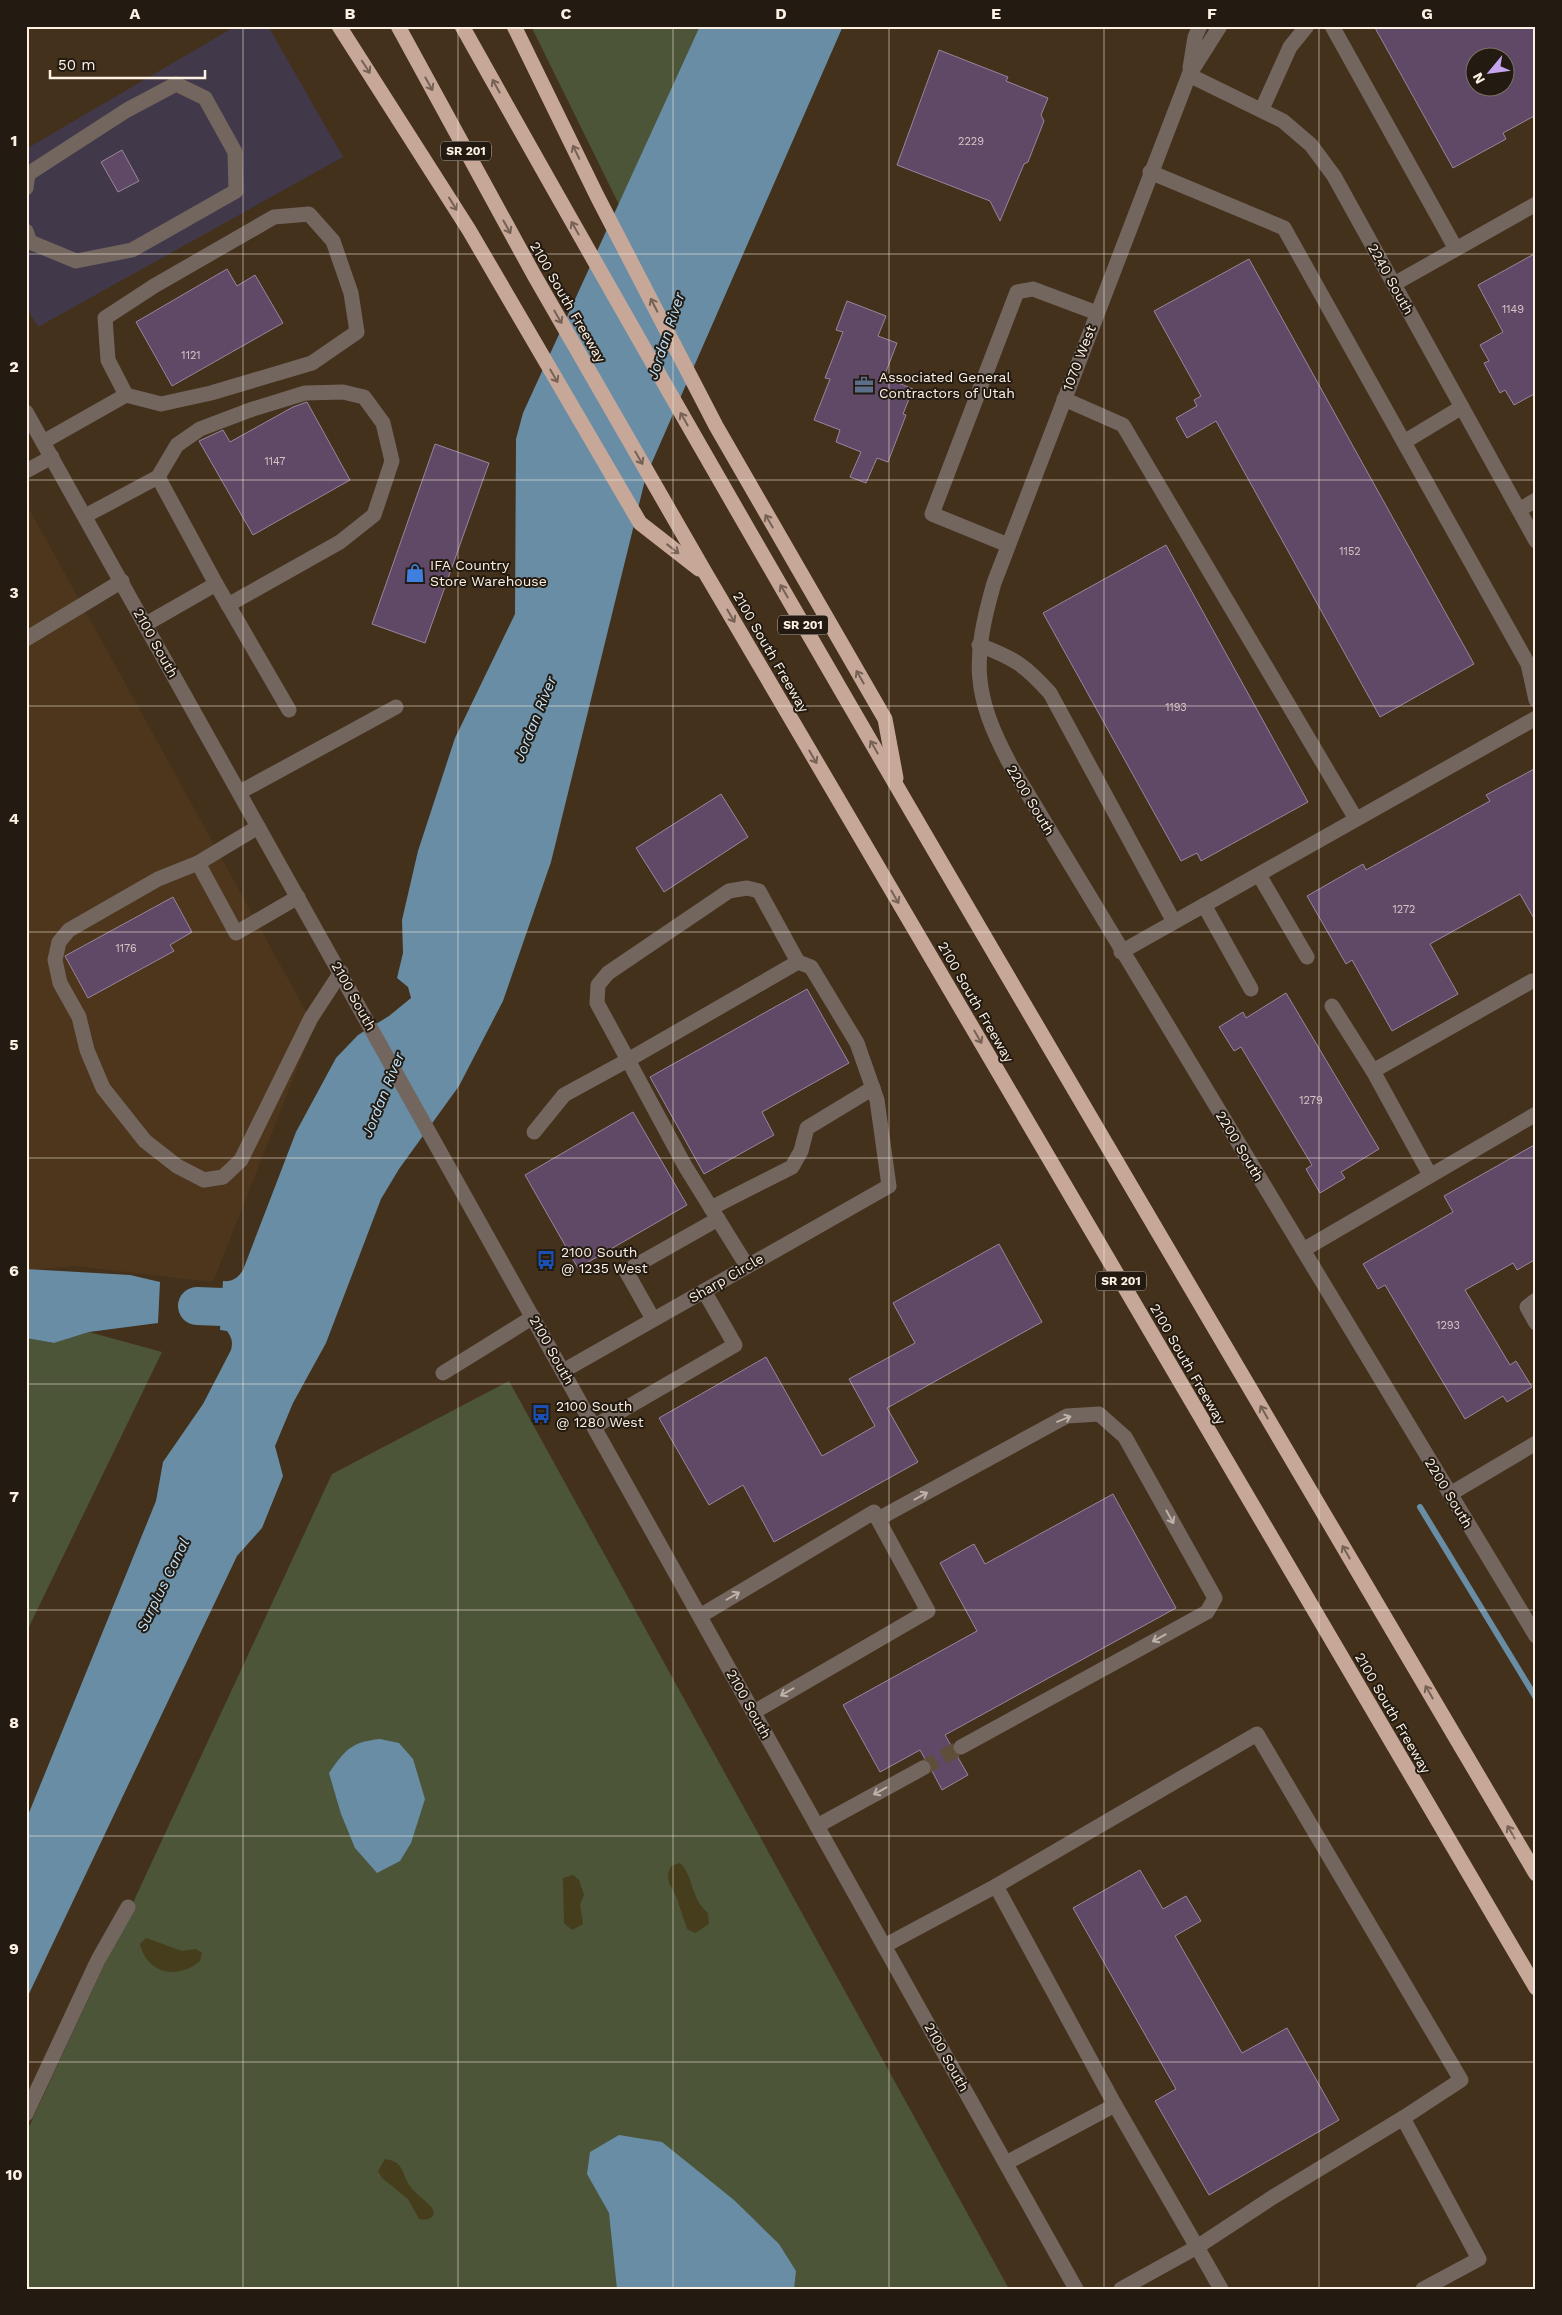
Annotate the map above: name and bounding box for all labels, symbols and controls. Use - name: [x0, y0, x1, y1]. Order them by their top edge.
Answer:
- text: A: [130, 4, 141, 23]
- text: B: [345, 4, 356, 23]
- text: C: [561, 4, 572, 23]
- text: D: [775, 4, 787, 23]
- text: E: [991, 4, 1001, 23]
- text: F: [1207, 4, 1217, 23]
- text: G: [1421, 4, 1433, 23]
- scale bar: [50, 48, 205, 80]
- north arrow: [1464, 48, 1514, 98]
- text: 50 m: [58, 56, 95, 74]
- one-way arrow: [360, 60, 371, 74]
- text: N: [1469, 70, 1488, 87]
- one-way arrow: [425, 77, 435, 91]
- one-way arrow: [490, 79, 500, 94]
- text: 1: [11, 131, 17, 150]
- house number: 2229: [958, 135, 984, 148]
- road number: SR 201: [441, 142, 491, 160]
- one-way arrow: [571, 145, 580, 160]
- one-way arrow: [448, 197, 458, 211]
- one-way arrow: [503, 219, 513, 234]
- one-way arrow: [570, 220, 580, 235]
- street label: 2100 South Freeway: [527, 239, 610, 366]
- street label: 2240 South: [1365, 241, 1417, 317]
- water label: Jordan River: [643, 289, 689, 382]
- one-way arrow: [649, 298, 658, 313]
- house number: 1149: [1502, 303, 1524, 316]
- one-way arrow: [553, 310, 563, 325]
- street label: 1070 West: [1059, 323, 1099, 393]
- house number: 1121: [181, 349, 201, 362]
- text: 2: [9, 357, 19, 376]
- one-way arrow: [550, 368, 560, 382]
- place label: Associated General Contractors of Utah: [879, 369, 1015, 401]
- office icon: Associated General Contractors of Utah: [853, 374, 875, 396]
- one-way arrow: [679, 413, 689, 427]
- one-way arrow: [635, 450, 644, 465]
- house number: 1147: [265, 455, 285, 468]
- one-way arrow: [764, 515, 774, 529]
- one-way arrow: [666, 543, 679, 554]
- house number: 1152: [1339, 545, 1361, 558]
- place label: IFA Country Store Warehouse: [430, 557, 547, 589]
- shop icon: IFA Country Store Warehouse: [404, 562, 426, 584]
- text: 3: [9, 583, 19, 602]
- one-way arrow: [778, 585, 788, 599]
- street label: 2100 South Freeway: [730, 589, 813, 716]
- street label: 2100 South: [130, 606, 182, 680]
- one-way arrow: [726, 609, 736, 623]
- road number: SR 201: [778, 616, 828, 634]
- one-way arrow: [855, 669, 865, 684]
- water label: Jordan River: [510, 673, 561, 764]
- house number: 1193: [1165, 701, 1187, 714]
- one-way arrow: [869, 740, 878, 755]
- one-way arrow: [809, 749, 819, 763]
- street label: 2200 South: [1004, 762, 1058, 838]
- text: 4: [9, 809, 19, 828]
- one-way arrow: [891, 889, 901, 903]
- house number: 1272: [1392, 903, 1416, 916]
- street label: 2100 South Freeway: [935, 939, 1018, 1066]
- house number: 1176: [115, 942, 137, 955]
- street label: 2100 South: [328, 959, 380, 1033]
- one-way arrow: [973, 1029, 983, 1043]
- text: 5: [9, 1035, 19, 1054]
- water label: Jordan River: [358, 1049, 409, 1140]
- house number: 1279: [1299, 1094, 1323, 1107]
- street label: 2200 South: [1213, 1108, 1267, 1184]
- place label: 2100 South @ 1235 West: [561, 1244, 648, 1276]
- bus stop icon: 2100 South @ 1235 West: [535, 1249, 557, 1271]
- street label: Sharp Circle: [686, 1250, 766, 1306]
- text: 6: [9, 1261, 19, 1280]
- road number: SR 201: [1096, 1272, 1146, 1290]
- street label: 2100 South Freeway: [1147, 1301, 1230, 1428]
- street label: 2100 South: [526, 1313, 578, 1387]
- house number: 1293: [1436, 1319, 1460, 1332]
- place label: 2100 South @ 1280 West: [556, 1398, 644, 1430]
- bus stop icon: 2100 South @ 1280 West: [530, 1403, 552, 1425]
- one-way arrow: [1259, 1405, 1269, 1419]
- one-way arrow: [1056, 1414, 1071, 1423]
- street label: 2200 South: [1422, 1455, 1476, 1531]
- text: 7: [9, 1487, 19, 1506]
- one-way arrow: [913, 1491, 928, 1500]
- one-way arrow: [1165, 1510, 1175, 1524]
- water label: Surplus Canal: [133, 1535, 194, 1635]
- one-way arrow: [1341, 1545, 1351, 1559]
- one-way arrow: [726, 1590, 740, 1600]
- one-way arrow: [1152, 1634, 1167, 1643]
- street label: 2100 South Freeway: [1352, 1650, 1435, 1777]
- street label: 2100 South: [723, 1667, 775, 1741]
- one-way arrow: [1423, 1685, 1433, 1699]
- one-way arrow: [781, 1688, 795, 1698]
- text: 8: [9, 1713, 19, 1732]
- one-way arrow: [874, 1787, 888, 1797]
- one-way arrow: [1506, 1825, 1515, 1840]
- text: 9: [9, 1939, 19, 1958]
- street label: 2100 South: [921, 2020, 973, 2094]
- text: 10: [5, 2165, 23, 2184]

